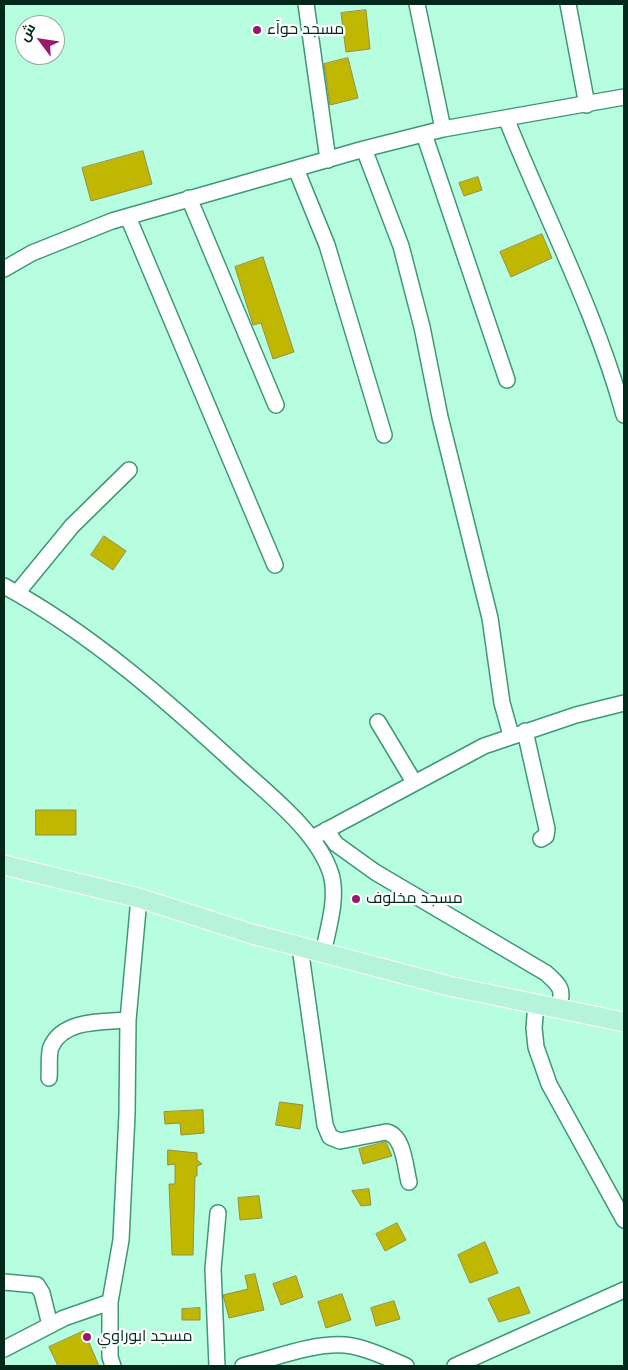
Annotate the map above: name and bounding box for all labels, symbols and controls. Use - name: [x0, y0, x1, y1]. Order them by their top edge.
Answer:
- north arrow: [15, 15, 65, 65]
- place label: مسجد حوآء: [267, 20, 344, 40]
- text: ش: [17, 21, 39, 44]
- marker: مسجد حوآء: [251, 24, 263, 36]
- place label: مسجد مخلوف: [366, 889, 463, 909]
- marker: مسجد مخلوف: [350, 893, 362, 905]
- place label: مسجد ابوراوي: [97, 1327, 193, 1347]
- marker: مسجد ابوراوي: [81, 1331, 93, 1343]

